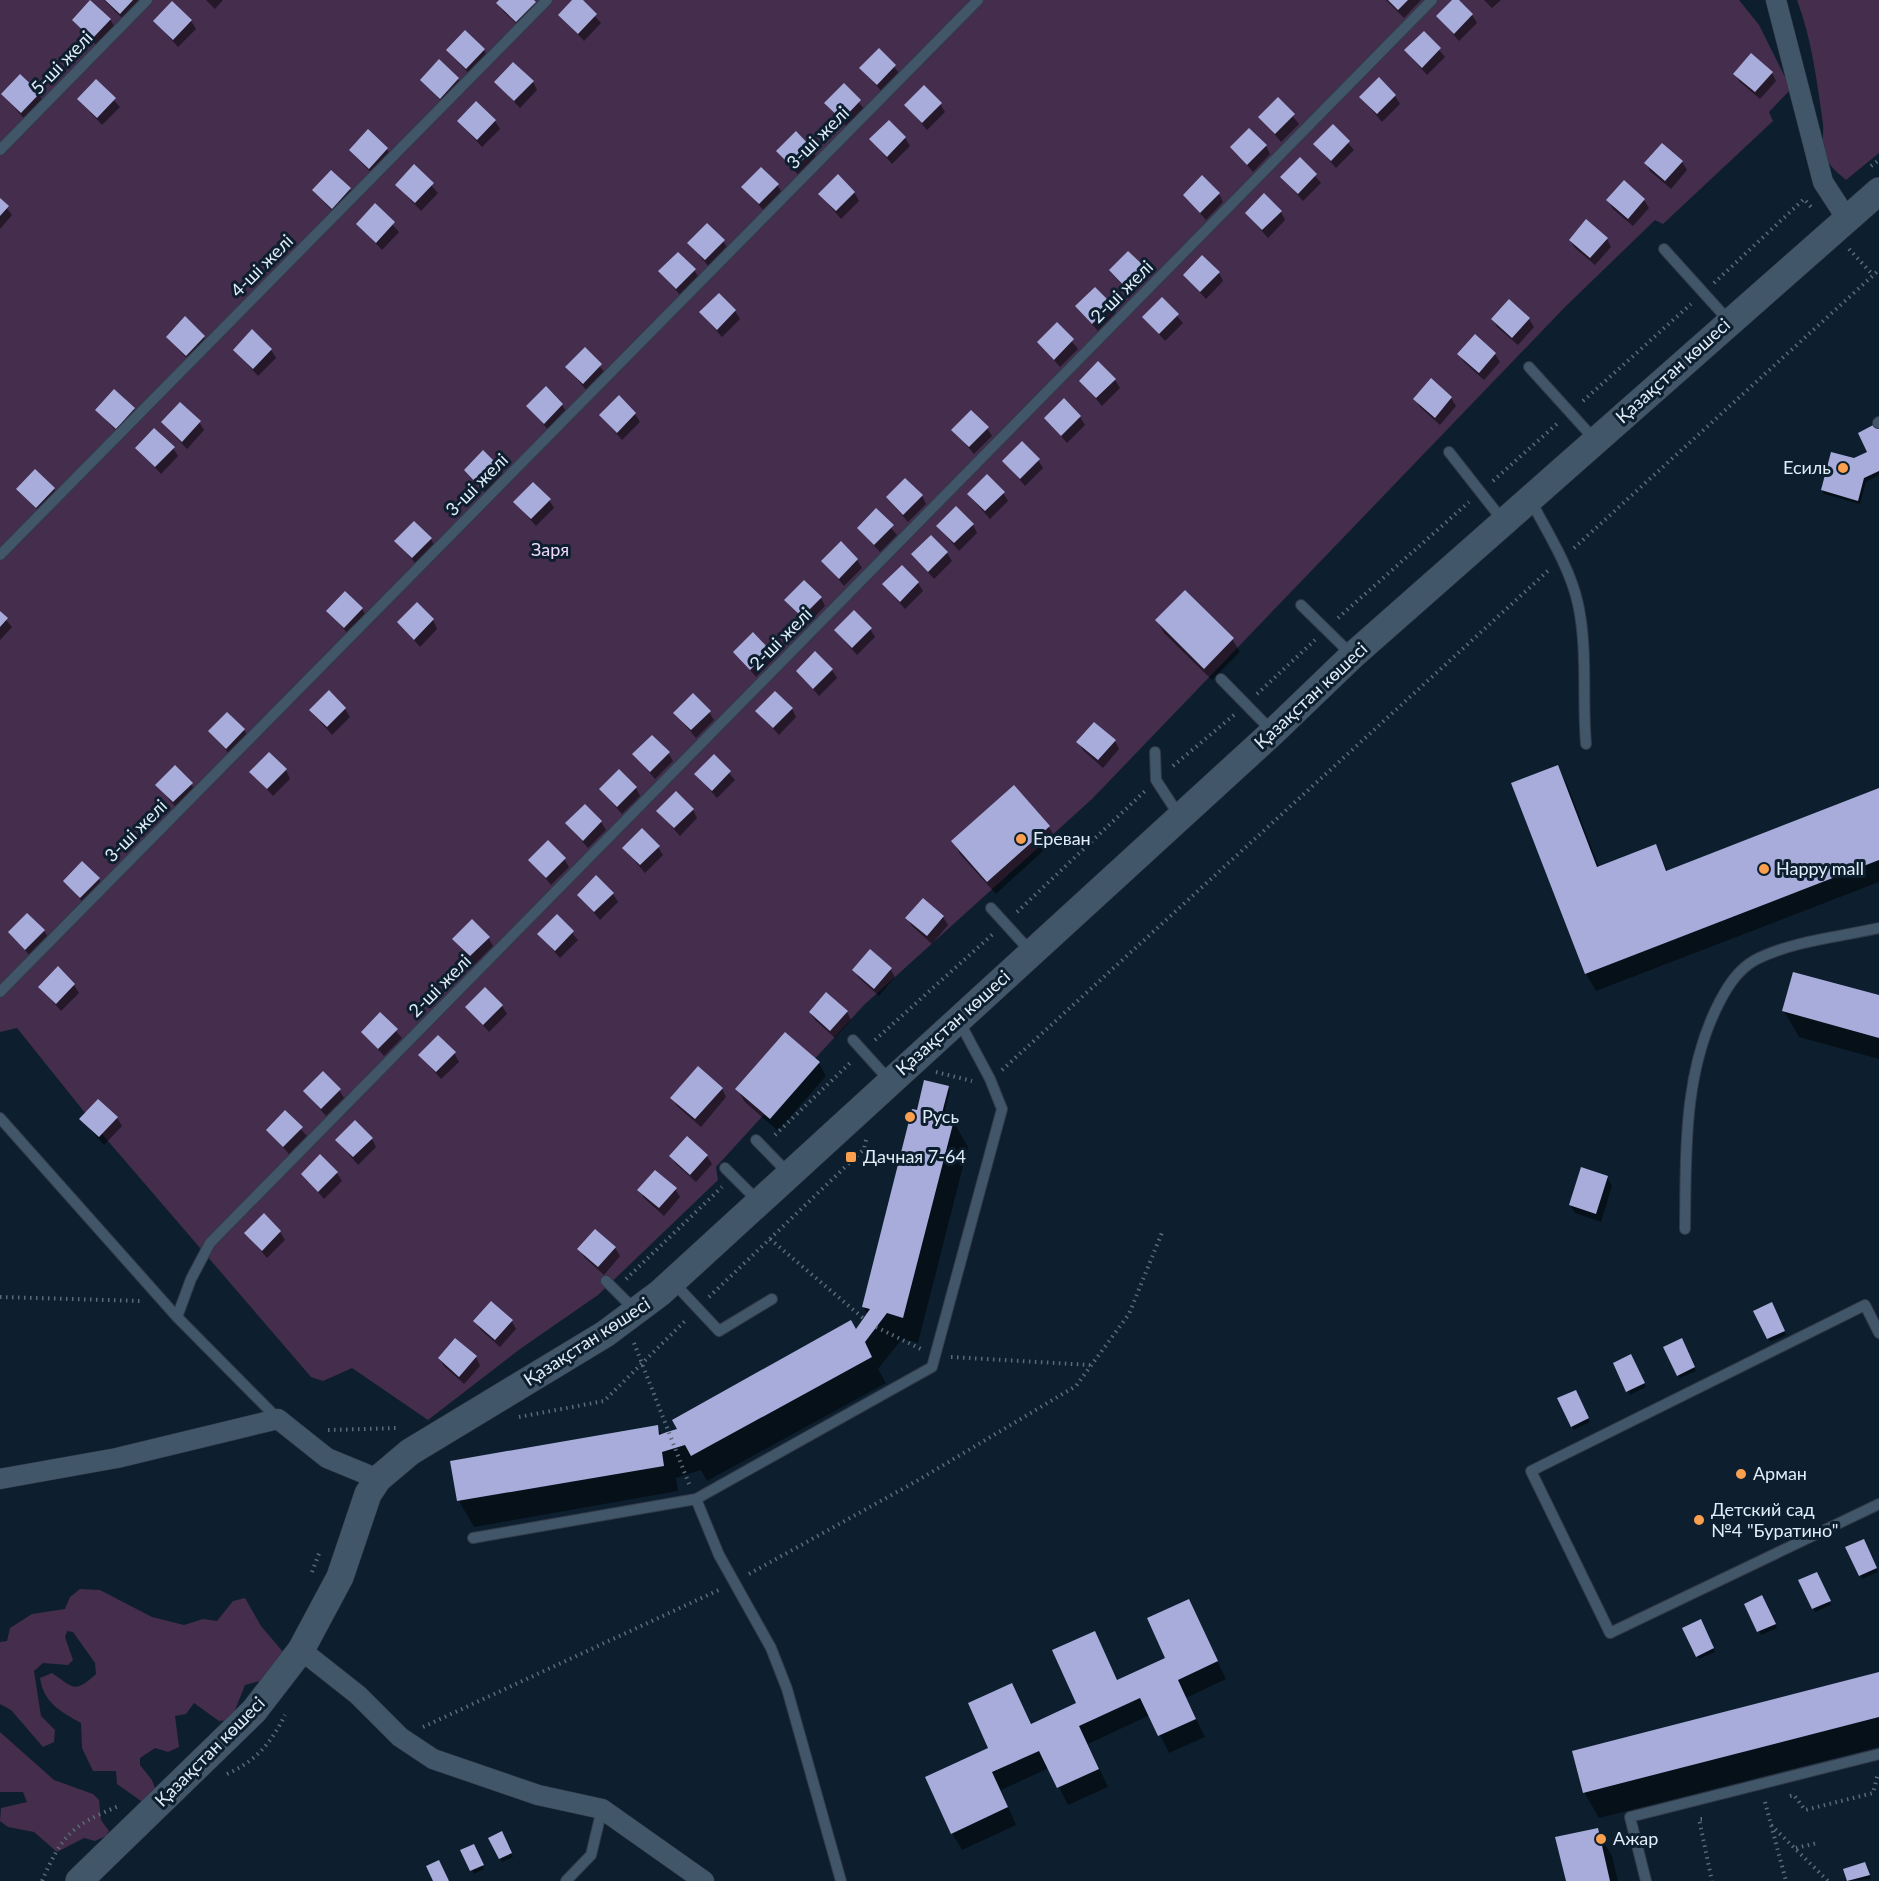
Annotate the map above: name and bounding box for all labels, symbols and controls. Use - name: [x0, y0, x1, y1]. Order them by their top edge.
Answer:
- street label: 5-ші желі: [26, 26, 97, 98]
- street label: 3-ші желі: [782, 102, 853, 173]
- street label: 4-ші желі: [226, 230, 297, 301]
- street label: 2-ші желі: [1086, 256, 1157, 327]
- street label: Қазақстан көшесі: [1611, 313, 1734, 427]
- street label: 3-ші желі: [441, 449, 512, 520]
- place label: Есиль: [1783, 456, 1831, 478]
- marker: Есиль: [1836, 461, 1850, 475]
- park label: Заря: [531, 538, 569, 560]
- street label: 2-ші желі: [745, 603, 816, 674]
- street label: Қазақстан көшесі: [1249, 637, 1371, 753]
- street label: 3-ші желі: [100, 795, 171, 866]
- place label: Ереван: [1033, 827, 1091, 849]
- marker: Ереван: [1014, 832, 1028, 846]
- place label: Happy mall: [1776, 857, 1864, 879]
- marker: Happy mall: [1757, 862, 1771, 876]
- street label: 2-ші желі: [404, 950, 475, 1021]
- street label: Қазақстан көшесі: [891, 965, 1014, 1079]
- place label: Русь: [922, 1105, 959, 1127]
- marker: Русь: [903, 1110, 917, 1124]
- place label: Дачная 7-64: [863, 1145, 966, 1167]
- marker: Дачная 7-64: [844, 1150, 858, 1164]
- street label: Қазақстан көшесі: [519, 1292, 654, 1390]
- place label: Арман: [1753, 1462, 1807, 1484]
- marker: Арман: [1734, 1467, 1748, 1481]
- place label: Детский сад №4 "Буратино": [1711, 1498, 1838, 1541]
- marker: Детский сад №4 "Буратино": [1692, 1513, 1706, 1527]
- street label: Қазақстан көшесі: [150, 1692, 269, 1811]
- place label: Ажар: [1613, 1827, 1658, 1849]
- marker: Ажар: [1594, 1832, 1608, 1846]

